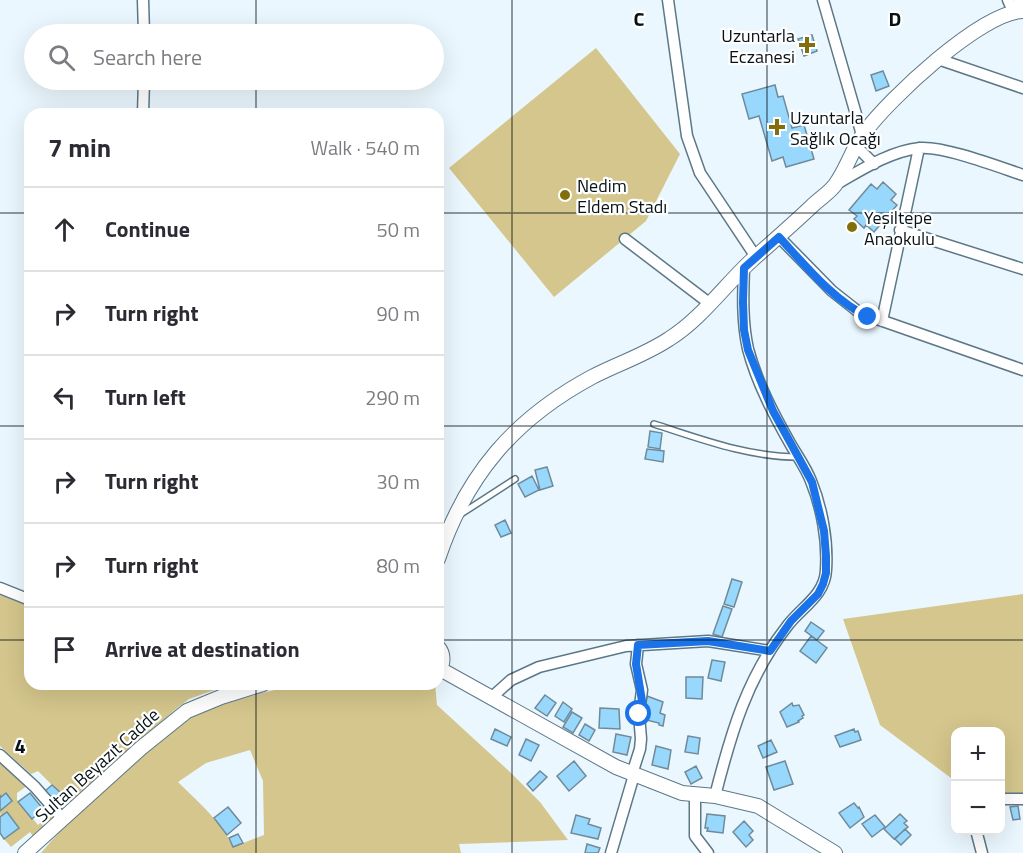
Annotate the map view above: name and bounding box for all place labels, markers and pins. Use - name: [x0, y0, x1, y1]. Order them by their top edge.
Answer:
- place label: Uzuntarla Eczanesi: [721, 22, 795, 70]
- marker: Uzuntarla Eczanesi: [800, 38, 814, 52]
- place label: Uzuntarla Sağlık Ocağı: [790, 104, 881, 152]
- marker: Uzuntarla Sağlık Ocağı: [768, 118, 786, 136]
- place label: Nedim Eldem Stadı: [577, 172, 667, 220]
- marker: Nedim Eldem Stadı: [558, 188, 572, 202]
- place label: Yeşiltepe Anaokulu: [864, 204, 935, 252]
- marker: Yeşiltepe Anaokulu: [845, 220, 859, 234]

